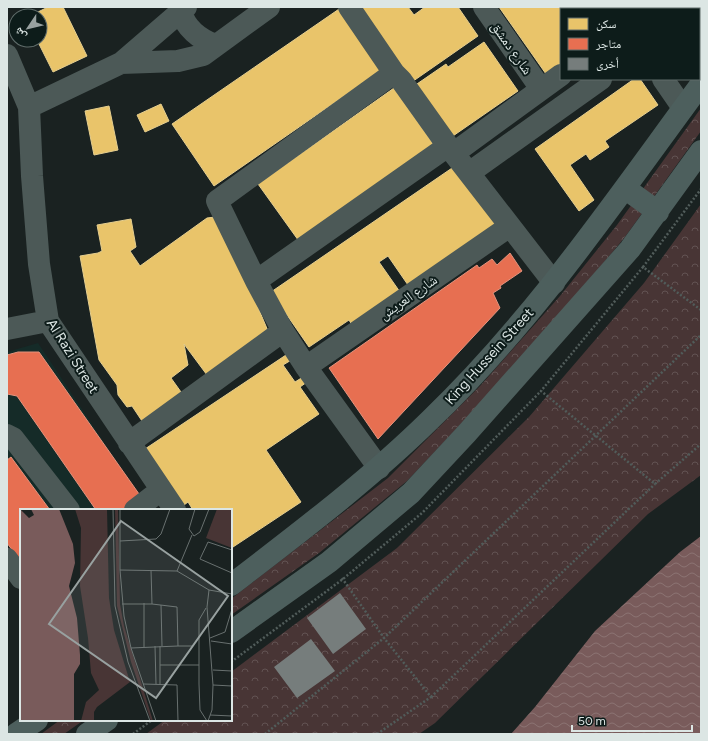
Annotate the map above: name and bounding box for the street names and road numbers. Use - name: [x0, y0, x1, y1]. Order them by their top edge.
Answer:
- street label: شارع دمشق: [486, 19, 536, 79]
- street label: شارع العريش: [376, 271, 441, 324]
- street label: King Hussein Street: [442, 305, 537, 408]
- street label: Al Razi Street: [43, 316, 102, 397]

